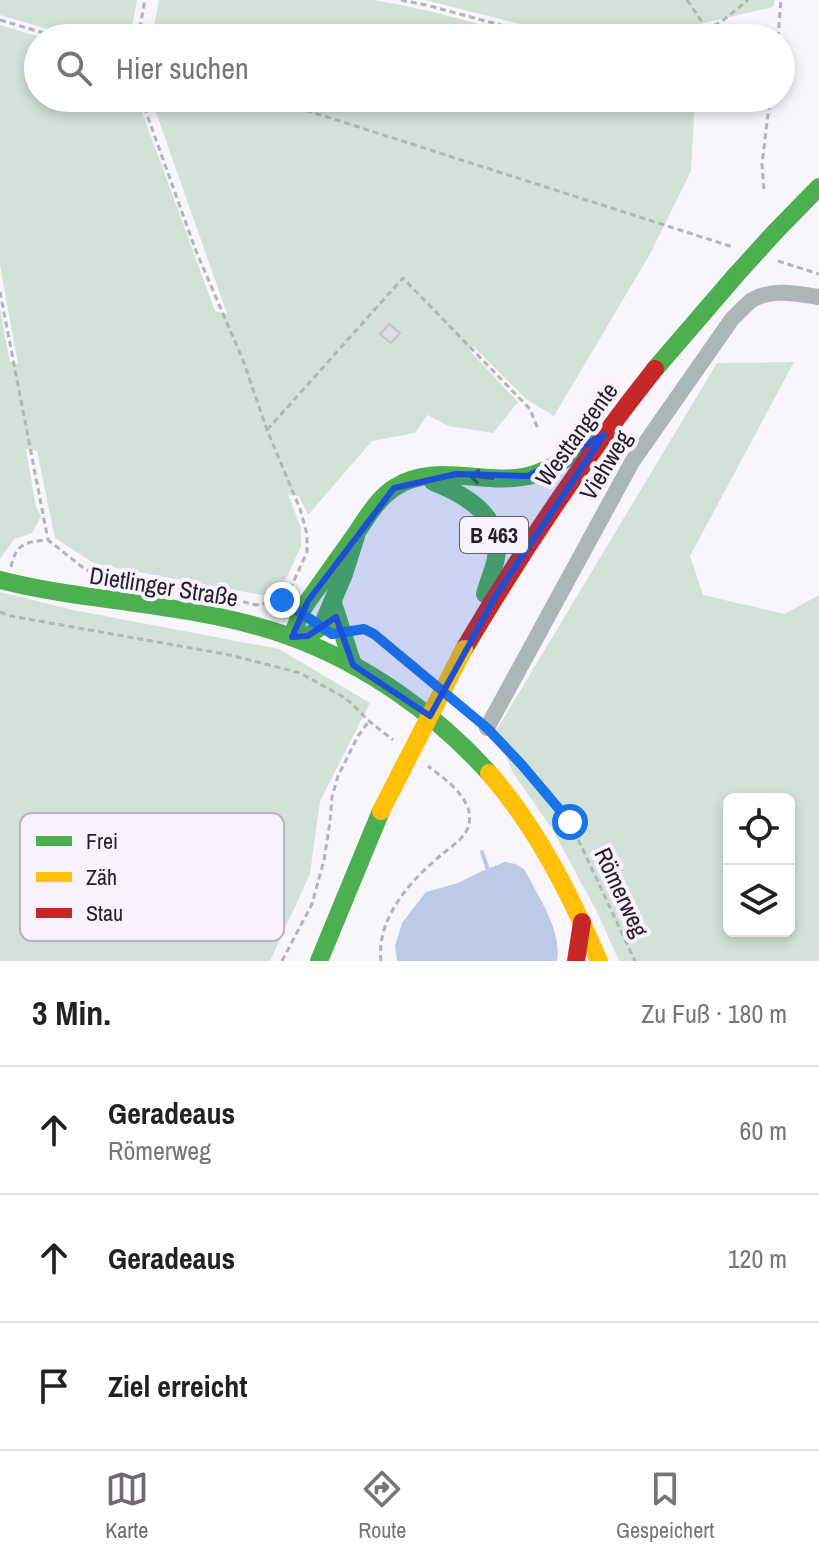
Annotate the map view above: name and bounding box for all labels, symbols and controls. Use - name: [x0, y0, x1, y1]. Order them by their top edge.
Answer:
- search box: [24, 24, 795, 112]
- icon: search: [52, 46, 96, 90]
- text: Hier suchen: [116, 48, 249, 88]
- street label: Westtangente: [527, 376, 625, 492]
- street label: Viehweg: [572, 424, 638, 506]
- one-way arrow: [469, 469, 494, 484]
- road number: B 463: [460, 517, 528, 553]
- street label: Dietlinger Straße: [87, 558, 241, 614]
- route end: [264, 582, 300, 618]
- map controls: [723, 793, 795, 937]
- button: locate: [723, 793, 795, 865]
- route start: [552, 804, 588, 840]
- legend: [20, 813, 284, 941]
- text: Frei: [86, 826, 118, 856]
- street label: Römerweg: [587, 842, 657, 942]
- text: Zäh: [86, 862, 117, 892]
- button: layers: [723, 865, 795, 937]
- text: Stau: [86, 898, 123, 928]
- text: 3 Min.: [32, 990, 111, 1036]
- text: Zu Fuß · 180 m: [641, 996, 787, 1031]
- text: Geradeaus: [108, 1093, 235, 1133]
- icon: ahead: [32, 1108, 76, 1152]
- text: 60 m: [740, 1113, 787, 1148]
- text: Römerweg: [108, 1133, 211, 1168]
- icon: ahead: [32, 1236, 76, 1280]
- text: Geradeaus: [108, 1238, 235, 1278]
- text: 120 m: [728, 1241, 787, 1276]
- icon: arrive: [32, 1364, 76, 1408]
- text: Ziel erreicht: [108, 1366, 247, 1406]
- tab: Karte: [105, 1467, 149, 1545]
- tab: Route: [358, 1467, 406, 1545]
- tab: Gespeichert: [616, 1467, 714, 1545]

